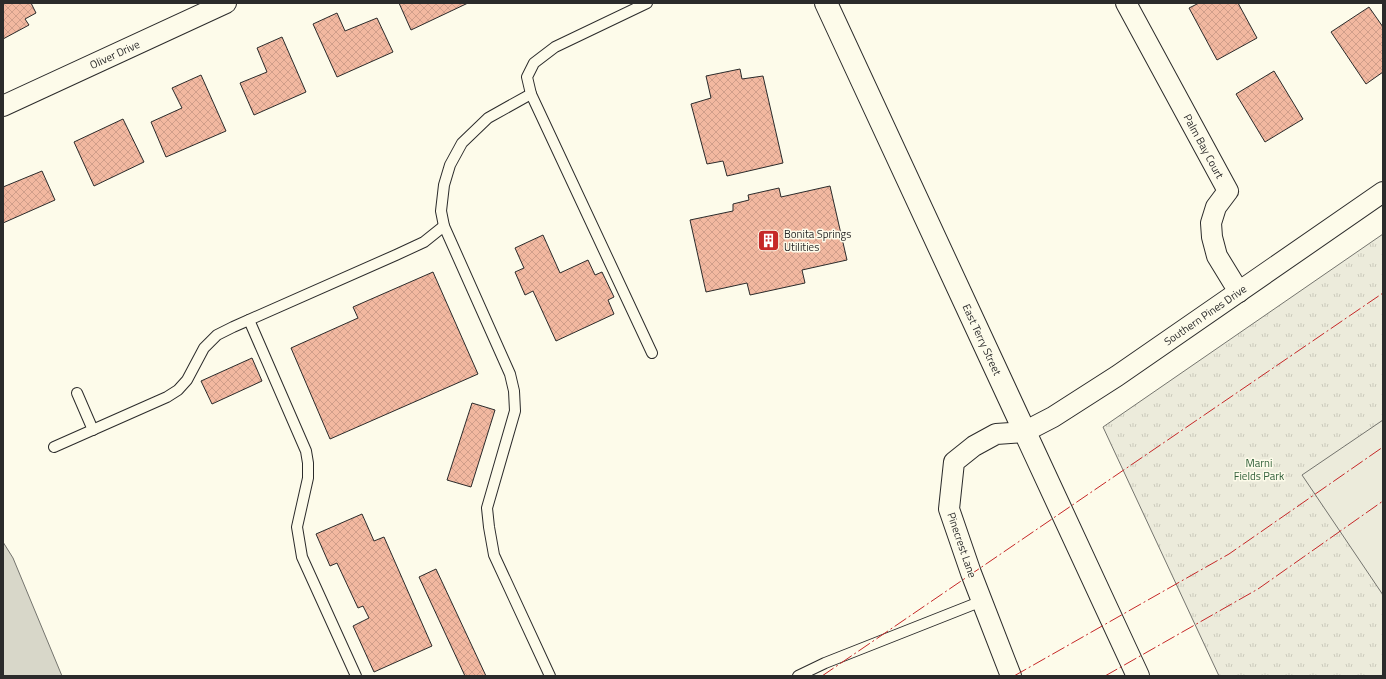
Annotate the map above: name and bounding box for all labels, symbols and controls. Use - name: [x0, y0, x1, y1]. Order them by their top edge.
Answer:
- street label: Oliver Drive: [87, 36, 143, 73]
- street label: Palm Bay Court: [1180, 111, 1228, 182]
- place label: Bonita Springs Utilities: [784, 226, 851, 255]
- building icon: Bonita Springs Utilities: [755, 227, 781, 253]
- street label: Southern Pines Drive: [1161, 281, 1250, 349]
- street label: East Terry Street: [959, 301, 1006, 378]
- park label: Marni Fields Park: [1234, 455, 1285, 484]
- street label: Pinecrest Lane: [943, 510, 981, 580]

